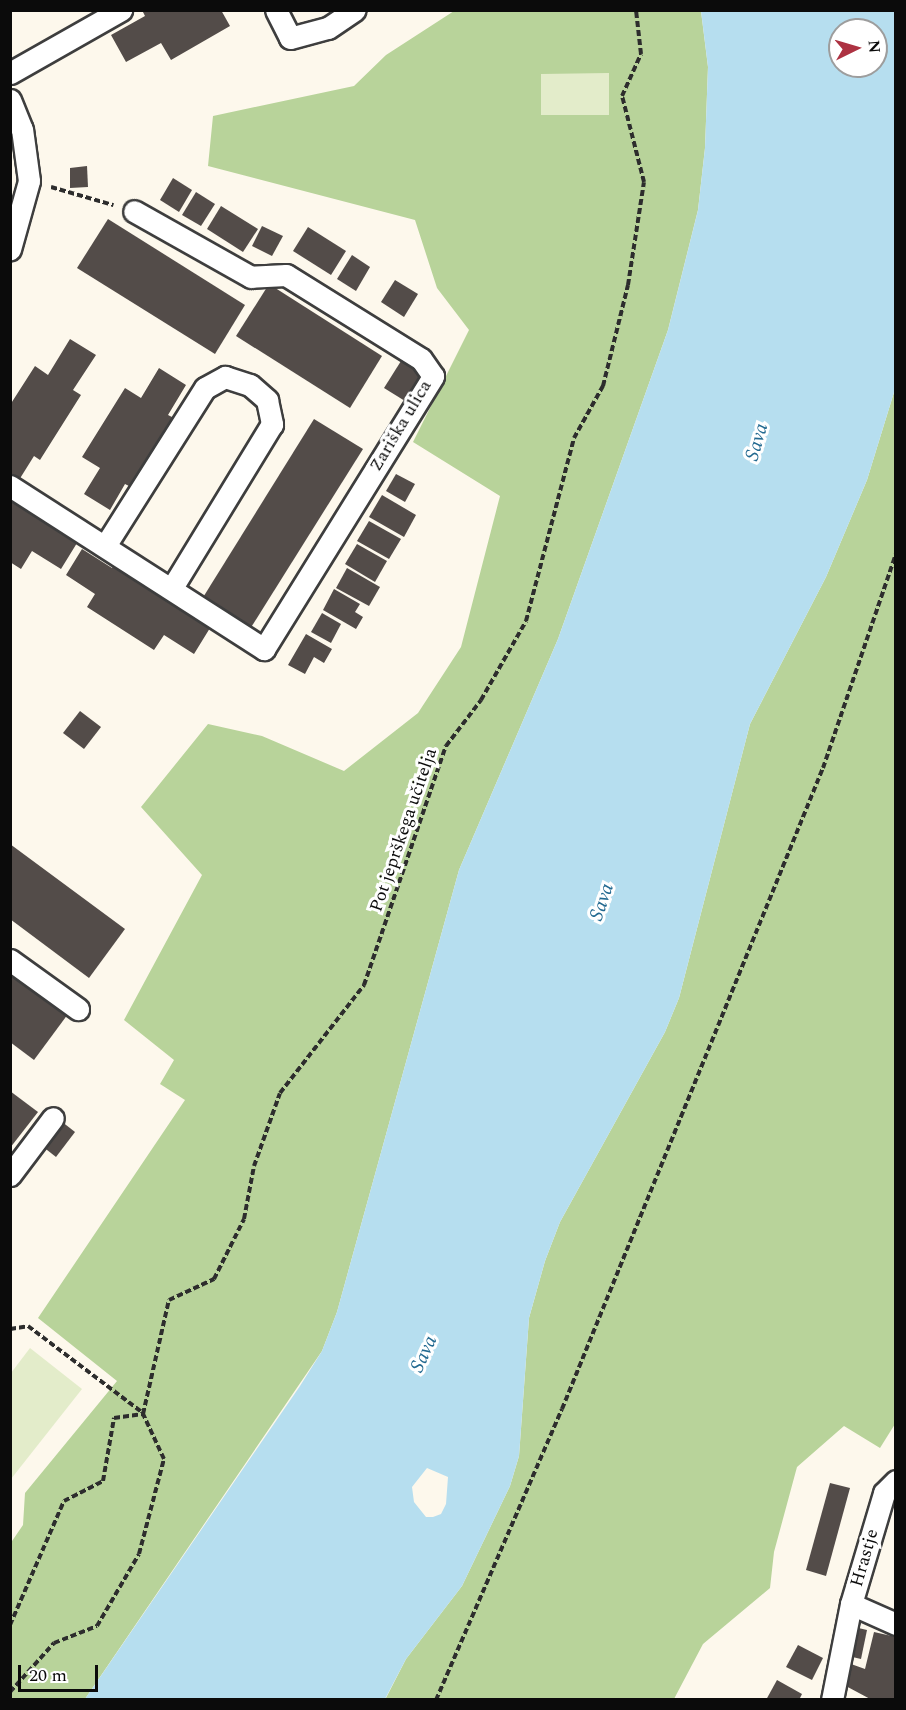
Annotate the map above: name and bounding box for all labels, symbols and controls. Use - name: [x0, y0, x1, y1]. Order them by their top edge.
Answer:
- north arrow: [828, 18, 888, 78]
- text: N: [861, 39, 886, 54]
- street label: Zariška ulica: [365, 377, 437, 475]
- water label: Sava: [740, 420, 774, 464]
- street label: Pot jeprškega učitelja: [366, 745, 442, 915]
- water label: Sava: [584, 880, 620, 924]
- water label: Sava: [405, 1332, 443, 1376]
- street label: Hrastje: [846, 1527, 884, 1589]
- scale bar: [21, 1653, 100, 1691]
- text: 20 m: [29, 1662, 67, 1689]

